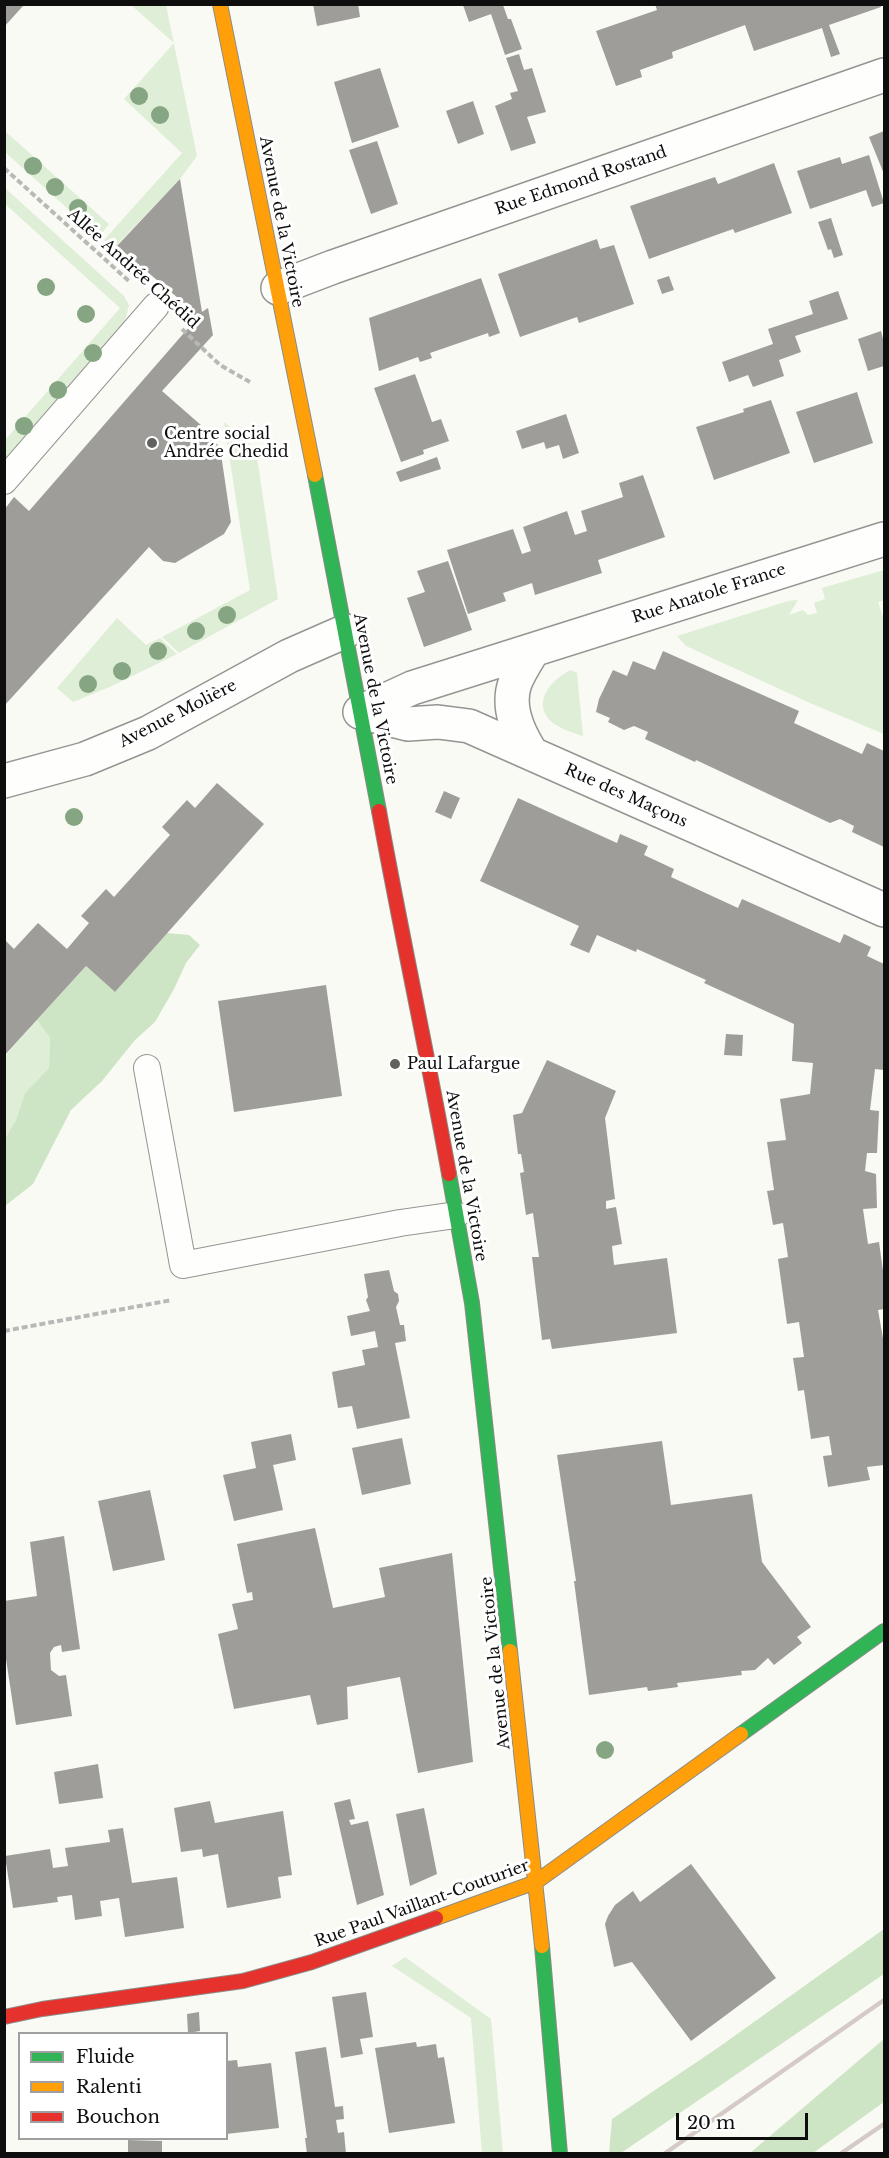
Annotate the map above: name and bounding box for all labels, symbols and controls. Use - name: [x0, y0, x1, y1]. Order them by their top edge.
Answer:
- street label: Avenue de la Victoire: [255, 135, 307, 309]
- street label: Rue Edmond Rostand: [493, 143, 669, 219]
- street label: Allée Andrée Chédid: [63, 205, 203, 333]
- place label: Centre social Andrée Chedid: [164, 424, 289, 462]
- marker: Centre social Andrée Chedid: [145, 436, 159, 450]
- street label: Rue Anatole France: [630, 560, 788, 628]
- street label: Avenue de la Victoire: [349, 612, 401, 786]
- street label: Avenue Molière: [116, 676, 240, 752]
- street label: Rue des Maçons: [562, 760, 690, 832]
- place label: Paul Lafargue: [407, 1054, 520, 1074]
- marker: Paul Lafargue: [388, 1057, 402, 1071]
- street label: Avenue de la Victoire: [441, 1089, 491, 1263]
- street label: Avenue de la Victoire: [477, 1576, 515, 1750]
- street label: Rue Paul Vaillant-Couturier: [312, 1856, 532, 1952]
- legend: [18, 2032, 228, 2140]
- text: Fluide: [76, 2046, 135, 2068]
- text: Ralenti: [76, 2076, 142, 2098]
- scale bar: [679, 2101, 811, 2139]
- text: Bouchon: [76, 2106, 160, 2128]
- text: 20 m: [687, 2112, 735, 2134]

